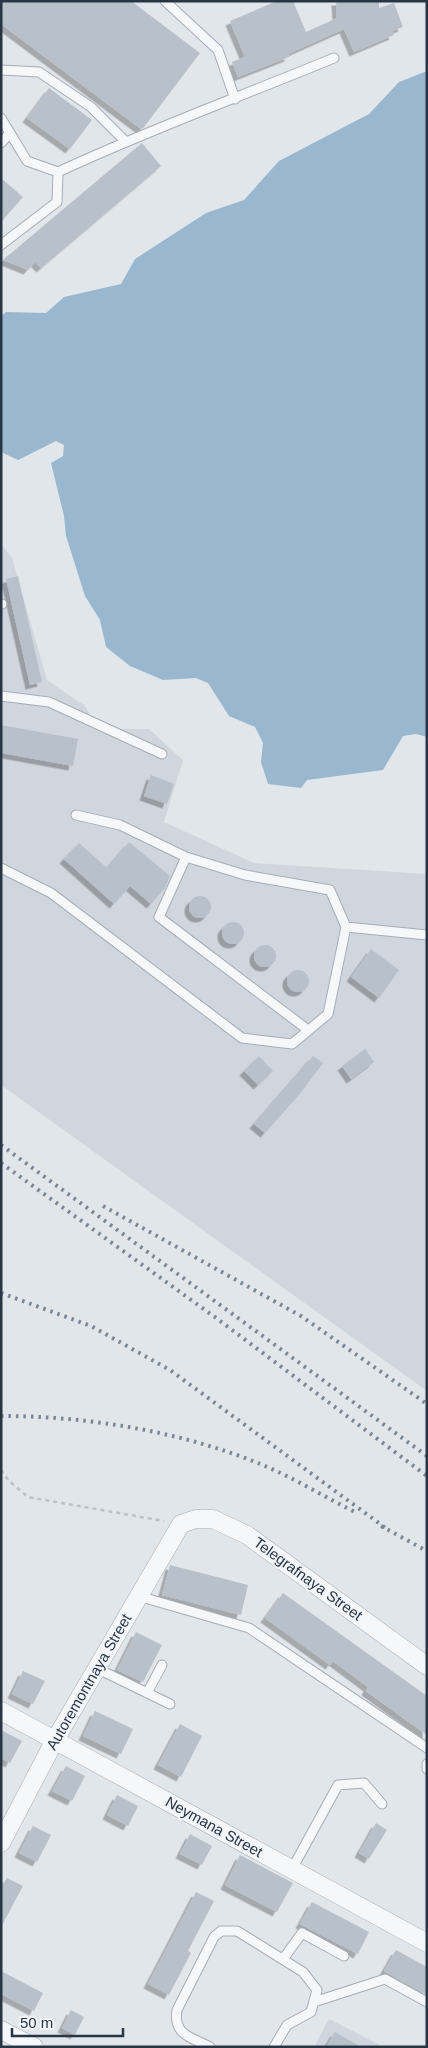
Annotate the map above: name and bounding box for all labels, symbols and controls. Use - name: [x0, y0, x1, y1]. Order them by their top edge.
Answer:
- street label: Telegrafnaya Street: [251, 1533, 367, 1624]
- street label: Autoremontnaya Street: [43, 1610, 135, 1753]
- street label: Neymana Street: [163, 1793, 266, 1861]
- scale bar: [12, 2006, 124, 2038]
- text: 50 m: [20, 2014, 53, 2031]

